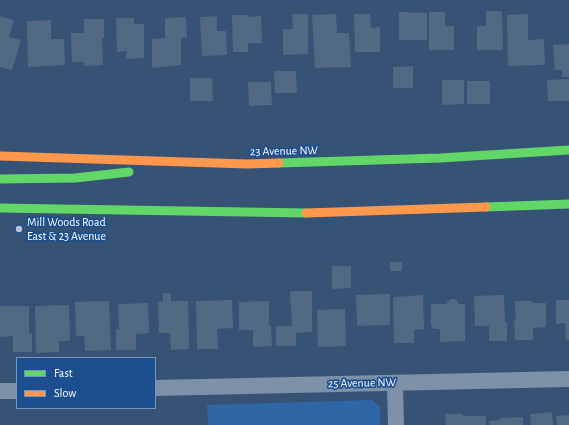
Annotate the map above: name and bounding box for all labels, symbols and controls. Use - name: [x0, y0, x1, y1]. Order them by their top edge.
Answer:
- street label: 23 Avenue NW: [250, 143, 318, 159]
- place label: Mill Woods Road East & 23 Avenue: [27, 215, 106, 243]
- marker: Mill Woods Road East & 23 Avenue: [14, 224, 24, 234]
- legend: [16, 357, 156, 409]
- text: Fast: [54, 367, 73, 379]
- street label: 25 Avenue NW: [328, 375, 396, 391]
- text: Slow: [54, 387, 76, 399]

